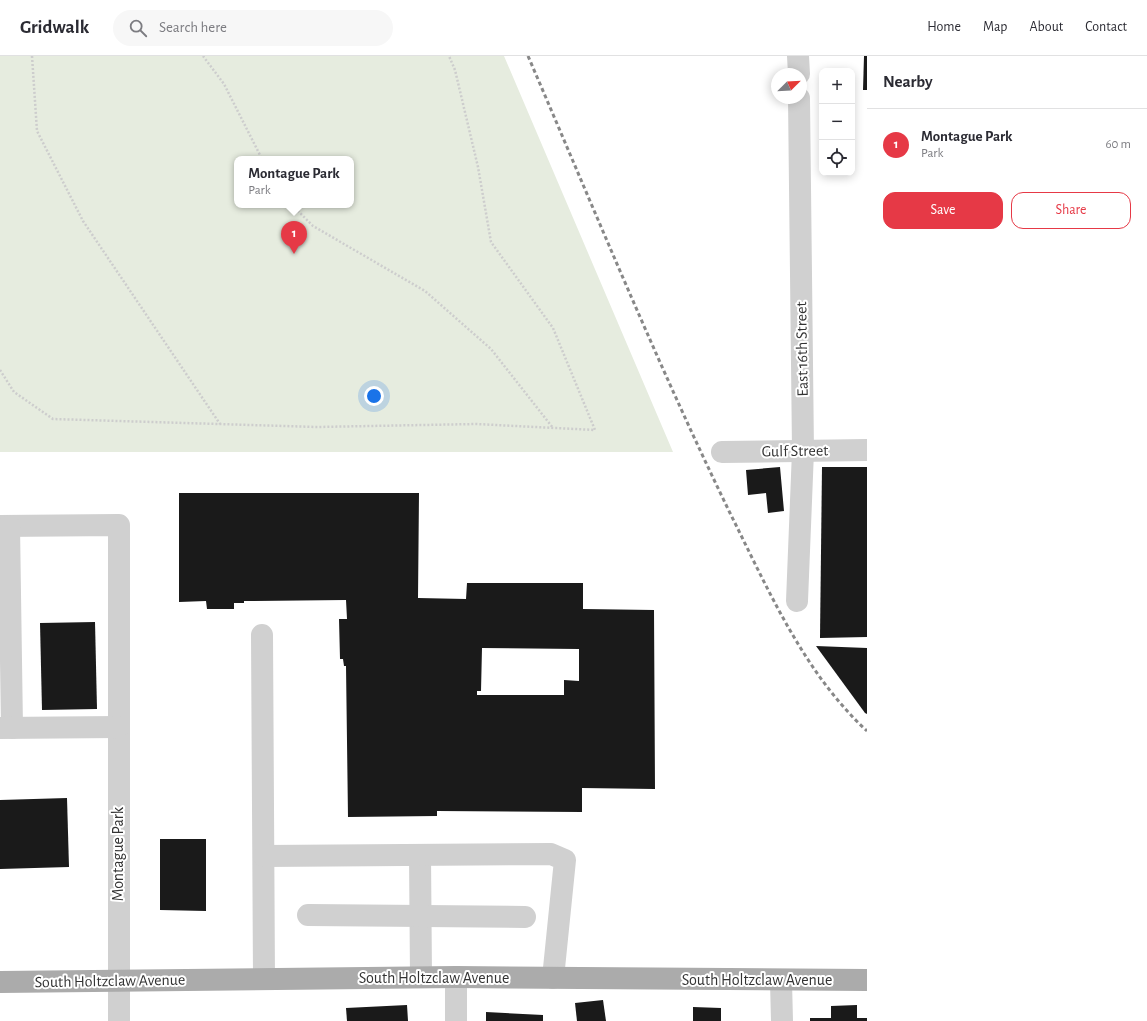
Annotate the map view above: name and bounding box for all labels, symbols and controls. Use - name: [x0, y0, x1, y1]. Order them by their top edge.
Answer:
- search box: [113, 10, 393, 46]
- icon: search: [127, 17, 149, 39]
- text: Gridwalk: [20, 18, 89, 37]
- text: Search here: [159, 20, 227, 35]
- text: Home: [927, 20, 961, 34]
- text: Map: [983, 20, 1007, 34]
- text: About: [1029, 20, 1063, 34]
- text: Contact: [1085, 20, 1127, 34]
- north arrow: [771, 68, 807, 104]
- map controls: [819, 68, 855, 176]
- button: +: [819, 68, 855, 104]
- text: Nearby: [883, 73, 933, 90]
- button: −: [819, 104, 855, 140]
- text: Montague Park: [921, 129, 1013, 144]
- text: 1: [894, 138, 898, 151]
- text: 60 m: [1105, 138, 1131, 151]
- button: locate: [819, 140, 855, 176]
- text: Park: [921, 147, 943, 160]
- popup: [234, 156, 354, 208]
- text: Montague Park: [248, 166, 340, 181]
- text: Park: [248, 184, 271, 197]
- button: Save: [883, 192, 1003, 229]
- button: Share: [1011, 192, 1131, 229]
- pin: 1: [281, 221, 307, 254]
- street label: East 16th Street: [793, 301, 811, 397]
- your location: [364, 386, 384, 406]
- street label: Gulf Street: [762, 442, 828, 460]
- street label: Montague Park: [110, 806, 126, 901]
- street label: South Holtzclaw Avenue: [359, 970, 509, 986]
- street label: South Holtzclaw Avenue: [35, 972, 185, 990]
- street label: South Holtzclaw Avenue: [682, 972, 832, 988]

